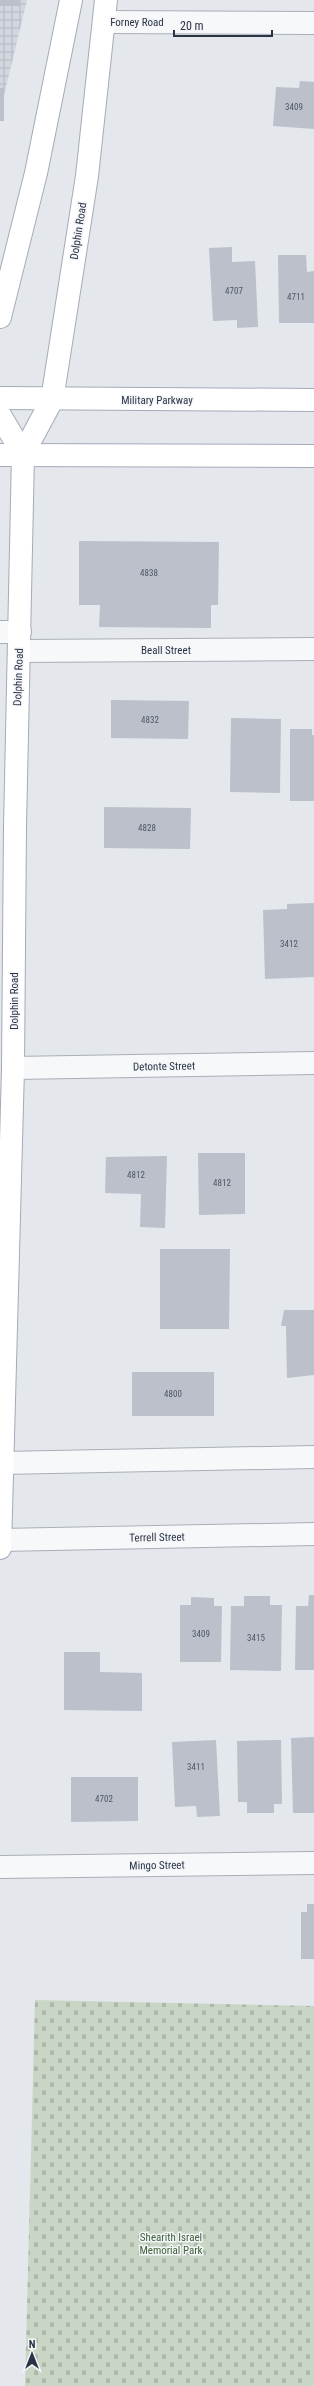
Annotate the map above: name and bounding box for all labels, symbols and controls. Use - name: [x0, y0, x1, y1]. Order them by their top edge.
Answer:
- scale bar: [174, 12, 272, 38]
- street label: Forney Road: [110, 16, 164, 29]
- text: 20 m: [180, 19, 204, 33]
- house number: 3409: [285, 102, 303, 112]
- street label: Dolphin Road: [68, 202, 89, 261]
- house number: 4707: [225, 286, 243, 296]
- house number: 4711: [287, 292, 305, 302]
- street label: Military Parkway: [121, 394, 193, 407]
- house number: 4838: [140, 568, 158, 578]
- street label: Beall Street: [141, 644, 191, 657]
- street label: Dolphin Road: [11, 648, 26, 706]
- house number: 4832: [141, 715, 159, 725]
- house number: 4828: [138, 823, 156, 833]
- house number: 3412: [280, 939, 298, 949]
- street label: Dolphin Road: [8, 972, 21, 1030]
- street label: Detonte Street: [133, 1059, 195, 1074]
- house number: 4812: [127, 1170, 145, 1180]
- house number: 4812: [213, 1178, 231, 1188]
- house number: 4800: [164, 1389, 182, 1399]
- street label: Terrell Street: [129, 1531, 185, 1544]
- house number: 3409: [192, 1629, 210, 1639]
- house number: 3415: [247, 1633, 265, 1643]
- house number: 3411: [187, 1762, 205, 1772]
- house number: 4702: [95, 1794, 113, 1804]
- street label: Mingo Street: [129, 1859, 185, 1872]
- park label: Shearith Israel Memorial Park: [139, 2231, 203, 2257]
- north arrow: [12, 2334, 52, 2374]
- text: N: [29, 2338, 36, 2351]

